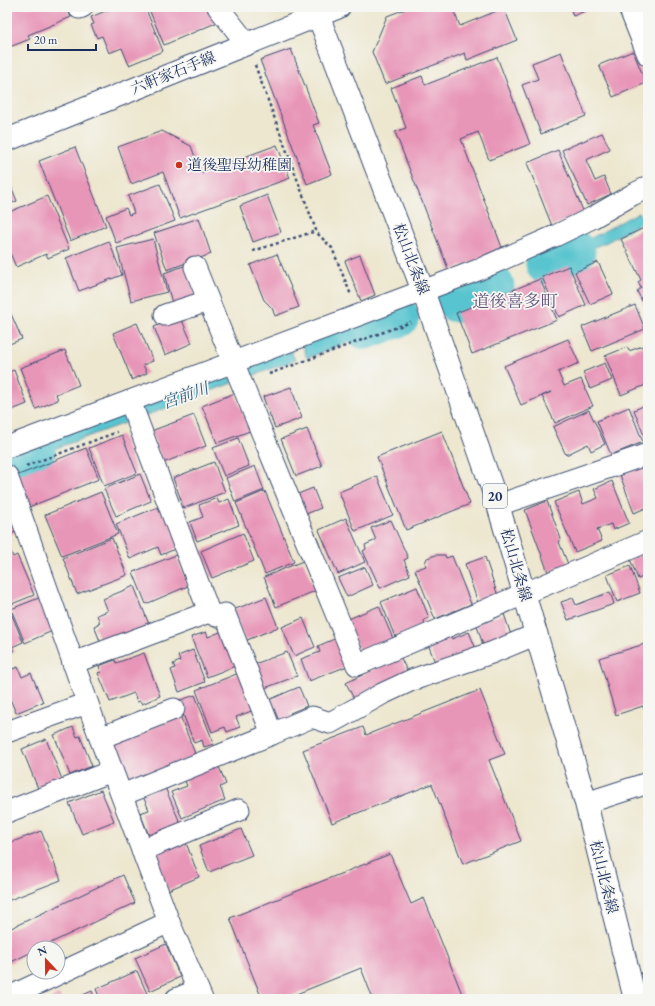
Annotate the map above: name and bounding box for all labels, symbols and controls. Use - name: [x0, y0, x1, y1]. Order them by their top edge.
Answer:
- scale bar: [28, 26, 96, 52]
- text: 20 m: [34, 32, 58, 48]
- street label: 六軒家石手線: [128, 47, 218, 98]
- place label: 道後聖母幼稚園: [187, 155, 292, 174]
- marker: 道後聖母幼稚園: [174, 160, 184, 170]
- street label: 松山北条線: [389, 220, 434, 297]
- district label: 道後喜多町: [473, 290, 558, 312]
- water label: 宮前川: [159, 377, 213, 414]
- road number: 20: [483, 484, 507, 508]
- street label: 松山北条線: [497, 526, 536, 604]
- street label: 松山北条線: [586, 838, 623, 916]
- north arrow: [26, 940, 66, 980]
- text: N: [36, 943, 49, 959]

